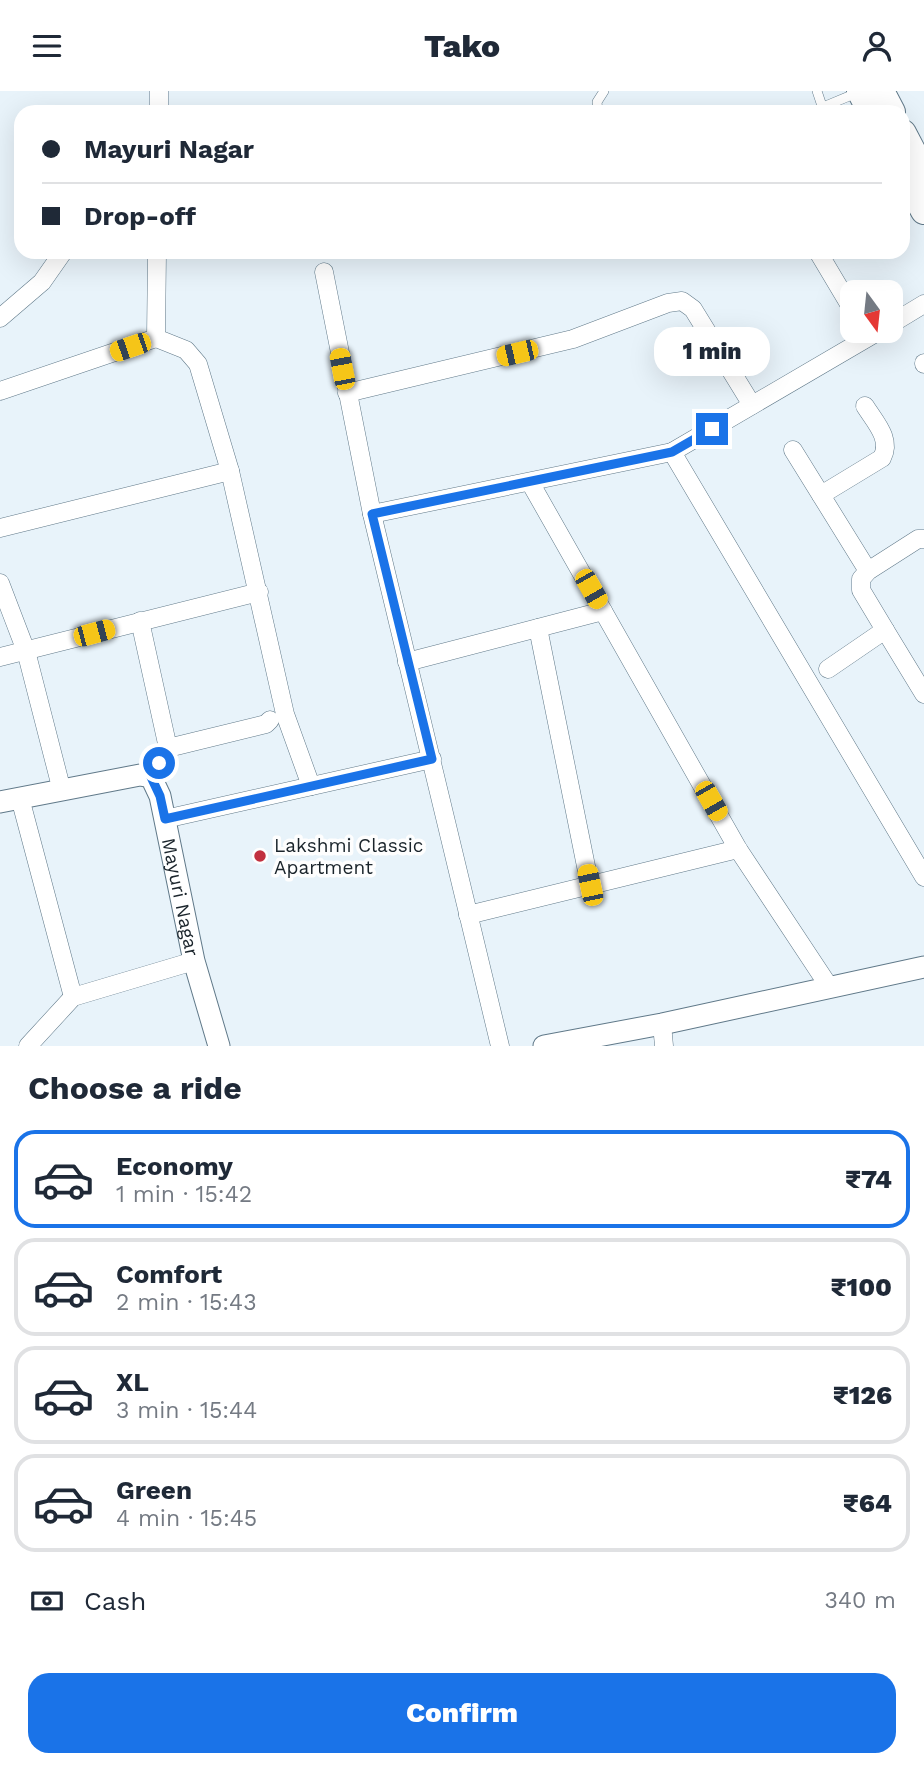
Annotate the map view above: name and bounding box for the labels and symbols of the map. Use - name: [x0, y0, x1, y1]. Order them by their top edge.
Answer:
- north arrow: [840, 280, 903, 343]
- callout: 1 min: [654, 327, 770, 377]
- car: [107, 330, 154, 364]
- car: [495, 338, 540, 368]
- car: [328, 346, 357, 392]
- route end: [696, 413, 728, 445]
- car: [572, 566, 611, 612]
- car: [71, 617, 118, 649]
- route start: [143, 747, 175, 779]
- car: [692, 778, 731, 824]
- place label: Lakshmi Classic Apartment: [274, 834, 423, 879]
- street label: Mayuri Nagar: [157, 836, 204, 959]
- marker: Lakshmi Classic Apartment: [252, 848, 268, 864]
- car: [576, 862, 605, 908]

